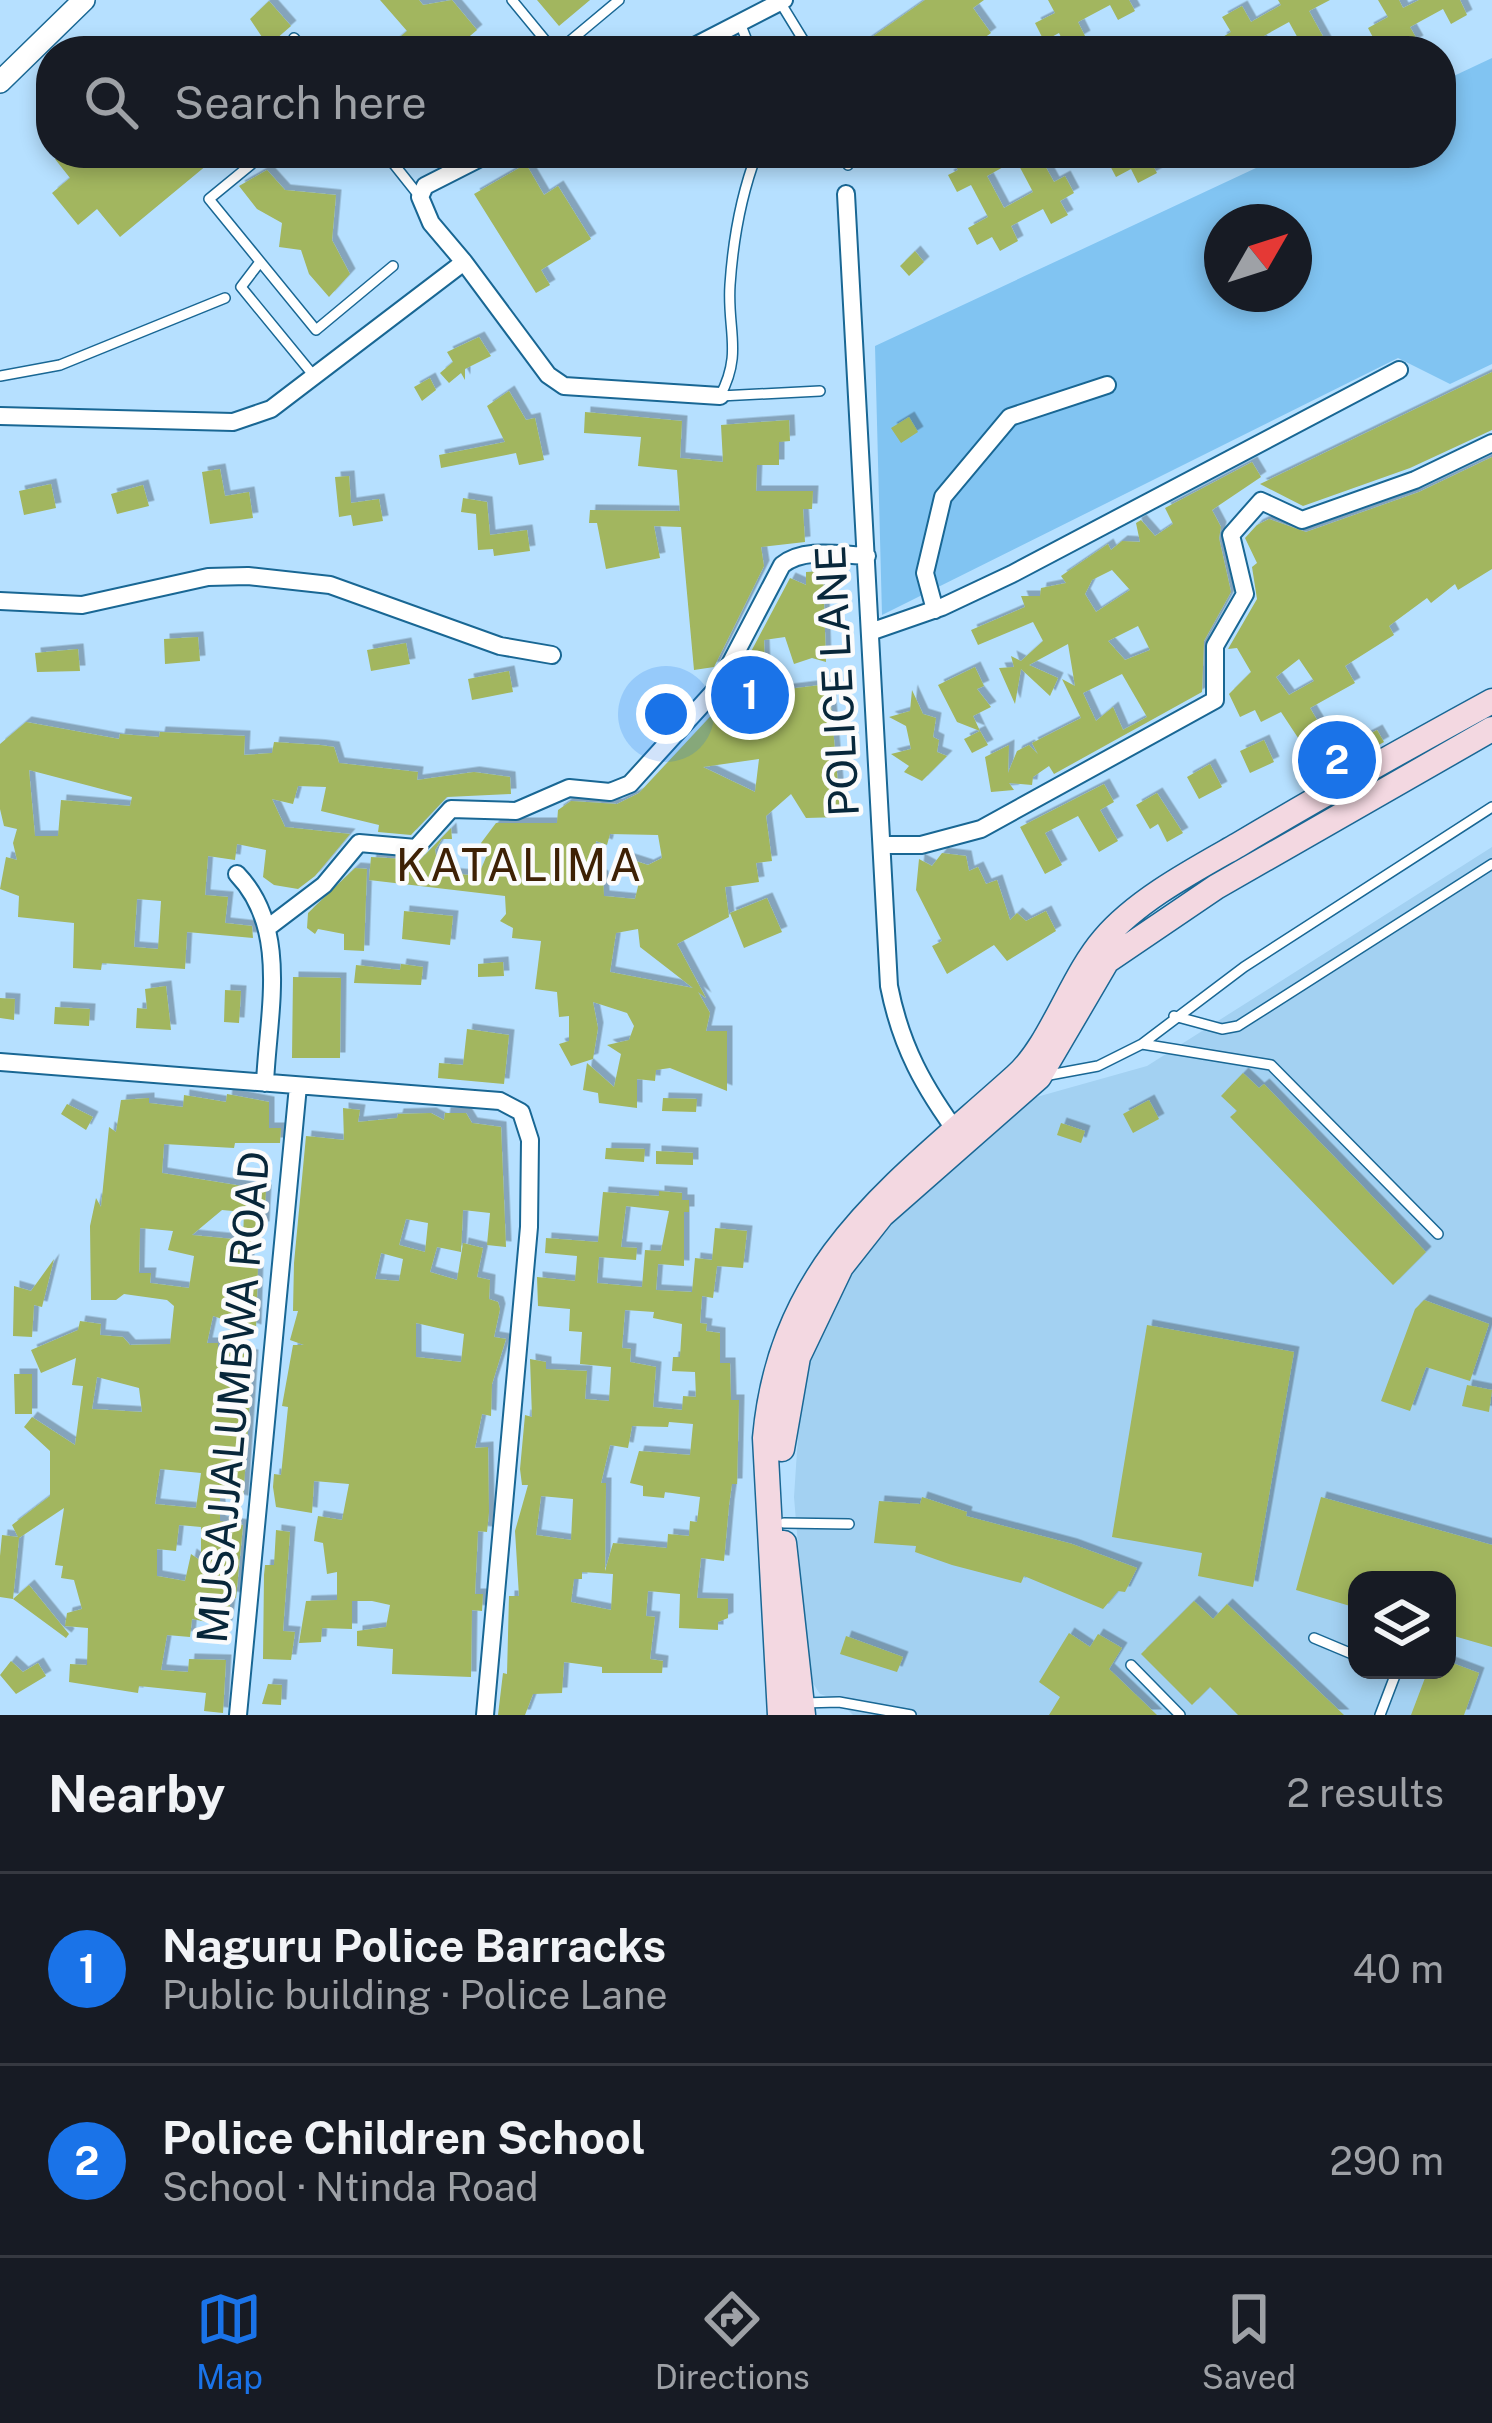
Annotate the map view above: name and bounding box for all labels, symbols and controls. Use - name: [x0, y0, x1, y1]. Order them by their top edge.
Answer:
- search box: [36, 36, 1456, 168]
- icon: search: [78, 69, 144, 135]
- text: Search here: [174, 76, 427, 129]
- north arrow: [1204, 204, 1312, 312]
- street label: POLICE LANE: [805, 544, 868, 818]
- pin: 1: [711, 650, 789, 740]
- your location: [636, 684, 696, 744]
- pin: 2: [1298, 715, 1376, 805]
- district label: KATALIMA: [396, 838, 644, 891]
- street label: MUSAJJALUMBWA ROAD: [187, 1149, 278, 1645]
- map controls: [1348, 1571, 1456, 1679]
- button: layers: [1348, 1571, 1456, 1679]
- text: Nearby: [48, 1764, 225, 1823]
- text: 2 results: [1287, 1770, 1444, 1816]
- text: Naguru Police Barracks: [162, 1919, 666, 1972]
- text: 1: [79, 1946, 95, 1992]
- text: 40 m: [1352, 1946, 1444, 1992]
- text: Public building · Police Lane: [162, 1972, 668, 2018]
- text: Police Children School: [162, 2111, 646, 2164]
- text: 2: [75, 2138, 99, 2184]
- text: 290 m: [1330, 2138, 1444, 2184]
- text: School · Ntinda Road: [162, 2164, 539, 2210]
- tab: Map: [196, 2286, 263, 2396]
- tab: Directions: [655, 2286, 810, 2396]
- tab: Saved: [1202, 2286, 1296, 2396]

